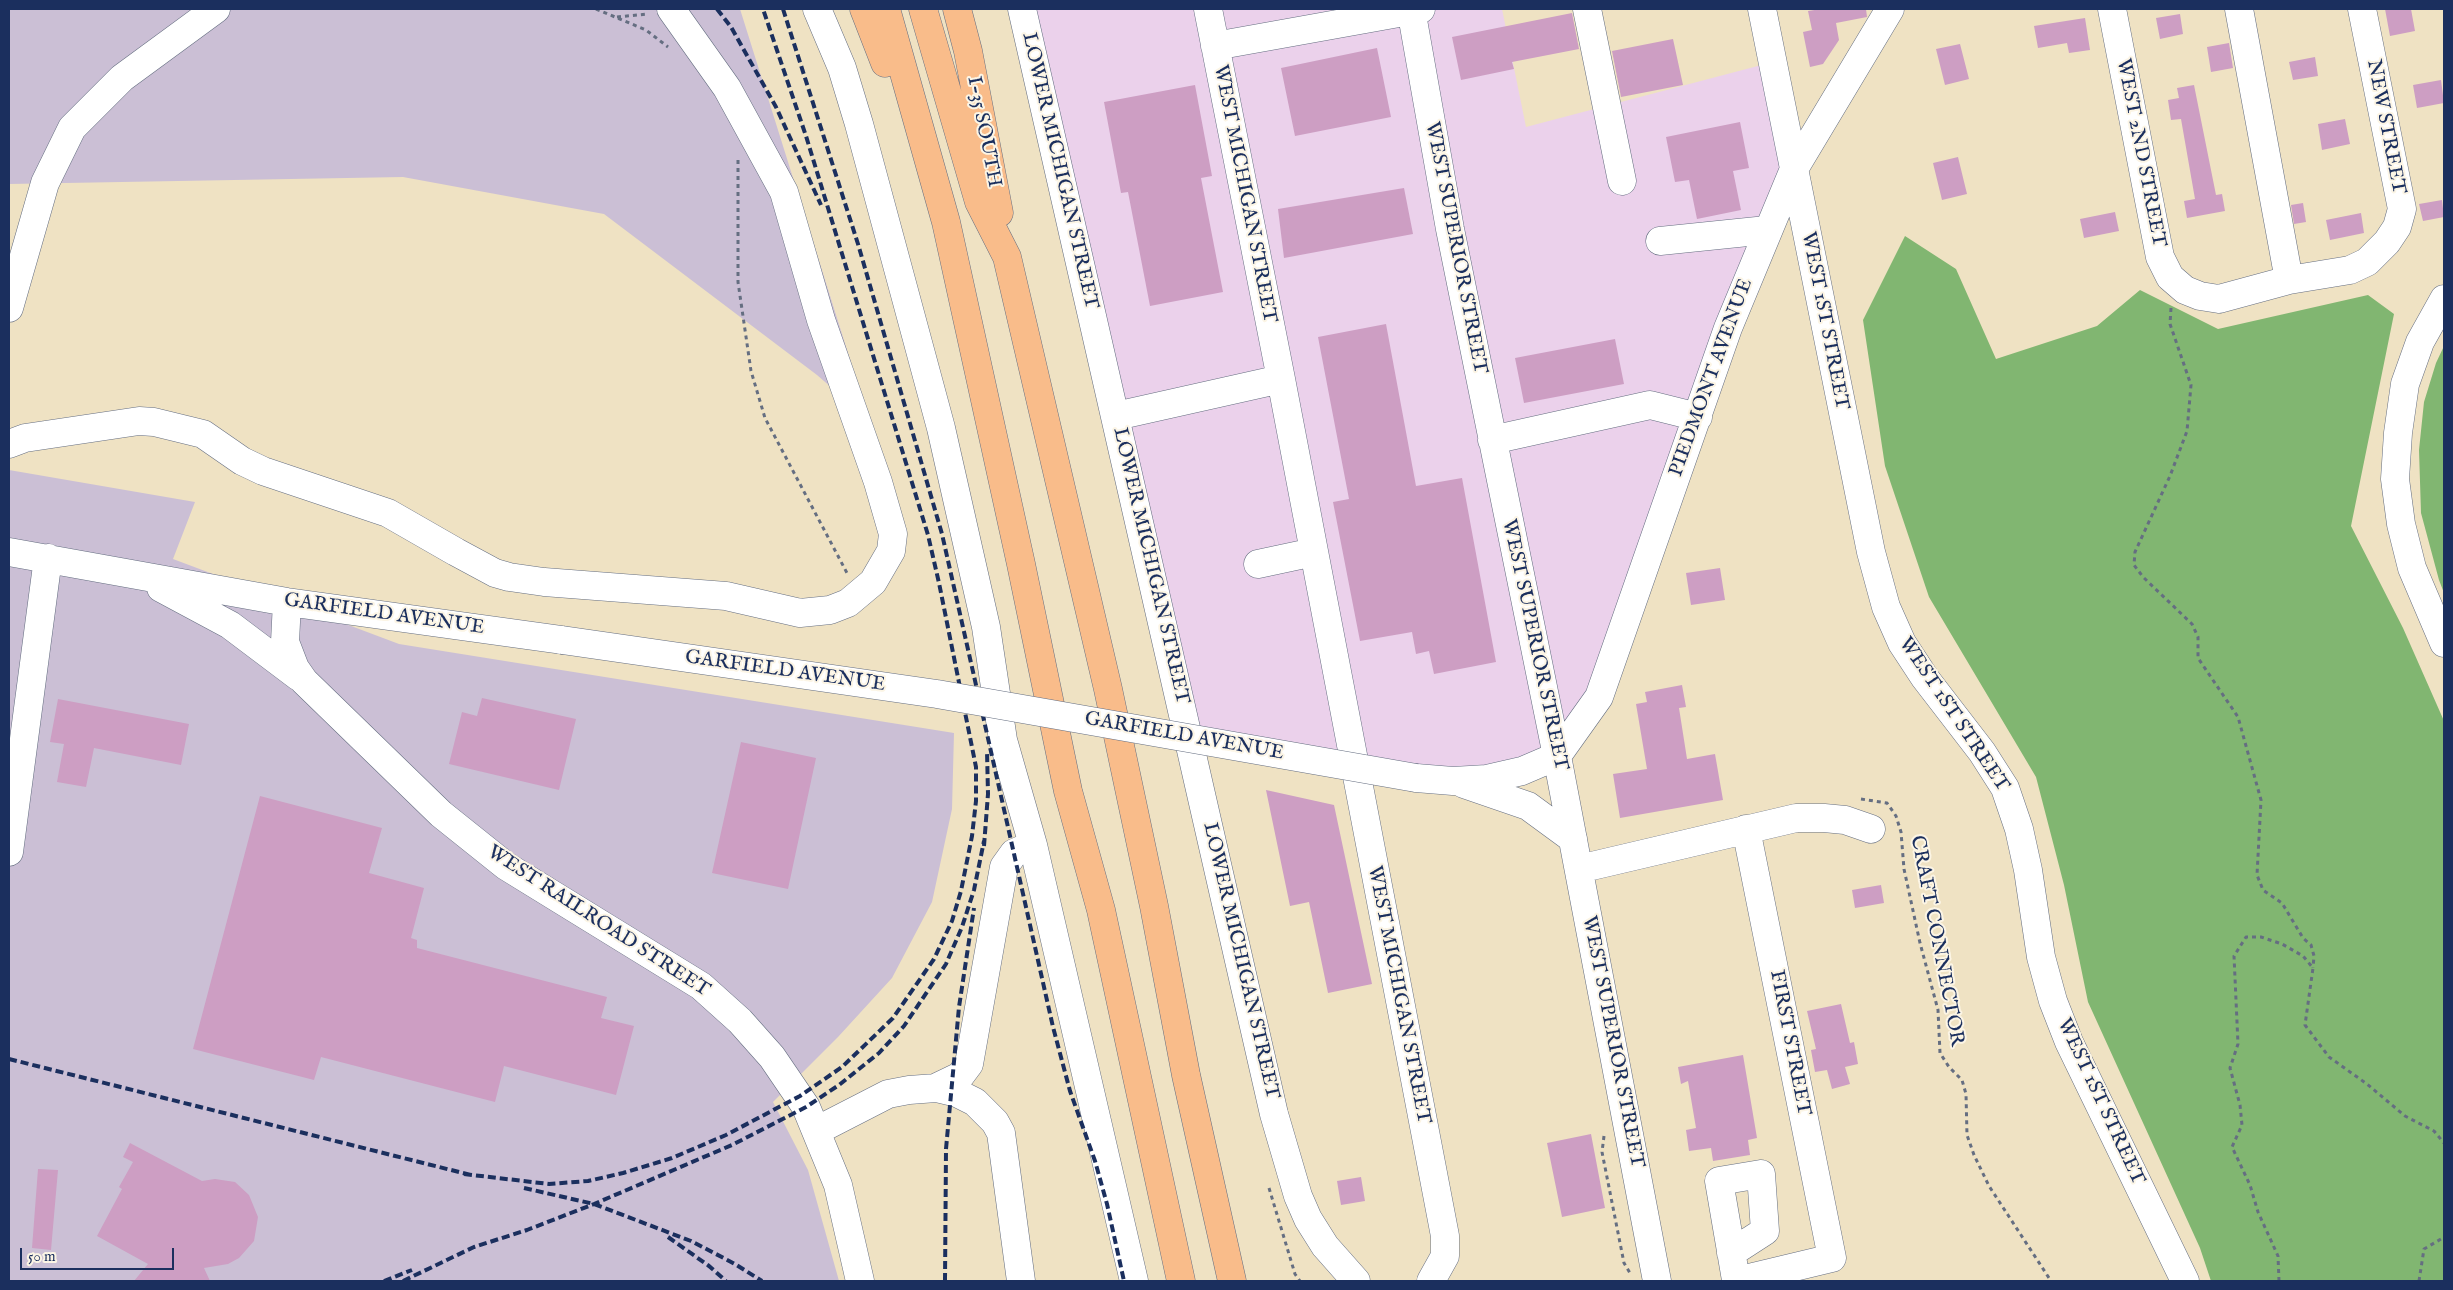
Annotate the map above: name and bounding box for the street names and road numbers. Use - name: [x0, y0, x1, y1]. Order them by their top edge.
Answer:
- street label: LOWER MICHIGAN STREET: [1015, 30, 1103, 312]
- street label: WEST 2ND STREET: [2110, 57, 2170, 249]
- street label: NEW STREET: [2360, 58, 2410, 196]
- street label: WEST MICHIGAN STREET: [1207, 63, 1281, 325]
- street label: I-35 SOUTH: [960, 75, 1006, 189]
- street label: WEST SUPERIOR STREET: [1419, 120, 1491, 376]
- street label: WEST 1ST STREET: [1795, 230, 1853, 412]
- street label: PIEDMONT AVENUE: [1665, 276, 1759, 480]
- street label: LOWER MICHIGAN STREET: [1106, 425, 1194, 707]
- street label: WEST SUPERIOR STREET: [1496, 517, 1572, 773]
- street label: GARFIELD AVENUE: [282, 589, 486, 641]
- street label: WEST 1ST STREET: [1892, 633, 2014, 797]
- street label: GARFIELD AVENUE: [683, 646, 887, 698]
- street label: GARFIELD AVENUE: [1083, 708, 1285, 766]
- street label: LOWER MICHIGAN STREET: [1196, 820, 1284, 1102]
- street label: CRAFT CONNECTOR: [1904, 834, 1968, 1048]
- street label: WEST RAILROAD STREET: [482, 841, 714, 1003]
- street label: WEST MICHIGAN STREET: [1361, 864, 1435, 1126]
- street label: WEST SUPERIOR STREET: [1576, 914, 1648, 1170]
- street label: FIRST STREET: [1763, 968, 1815, 1118]
- street label: WEST 1ST STREET: [2051, 1015, 2149, 1189]

